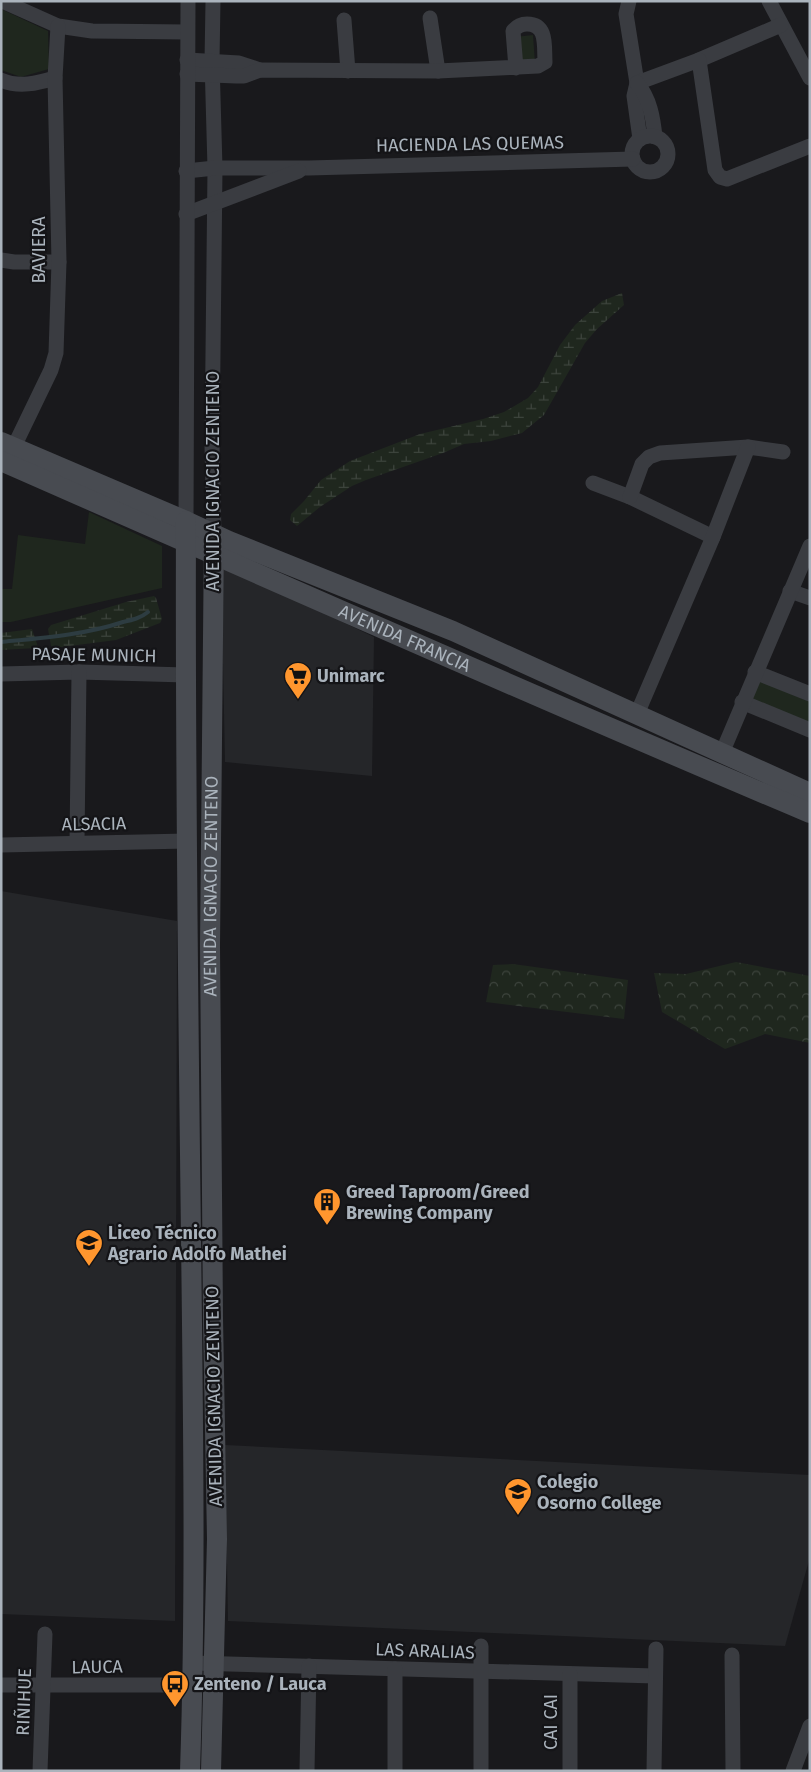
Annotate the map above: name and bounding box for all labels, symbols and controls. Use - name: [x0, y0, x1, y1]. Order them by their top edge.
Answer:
- street label: HACIENDA LAS QUEMAS: [376, 131, 564, 157]
- street label: BAVIERA: [28, 216, 50, 284]
- street label: AVENIDA IGNACIO ZENTENO: [202, 371, 224, 591]
- street label: AVENIDA FRANCIA: [335, 600, 475, 677]
- street label: PASAJE MUNICH: [31, 643, 157, 667]
- supermarket icon: Unimarc: [283, 661, 313, 700]
- place label: Unimarc: [317, 665, 385, 687]
- street label: AVENIDA IGNACIO ZENTENO: [199, 776, 223, 997]
- street label: ALSACIA: [62, 812, 127, 836]
- place label: Greed Taproom/Greed Brewing Company: [346, 1181, 530, 1224]
- building icon: Greed Taproom/Greed Brewing Company: [312, 1187, 342, 1226]
- place label: Liceo Técnico Agrario Adolfo Mathei: [107, 1222, 287, 1265]
- school or university icon: Liceo Técnico Agrario Adolfo Mathei: [74, 1228, 104, 1267]
- street label: AVENIDA IGNACIO ZENTENO: [201, 1286, 227, 1506]
- place label: Colegio Osorno College: [537, 1471, 662, 1514]
- school or university icon: Colegio Osorno College: [503, 1477, 533, 1516]
- street label: LAS ARALIAS: [375, 1638, 475, 1664]
- street label: LAUCA: [71, 1656, 124, 1678]
- street label: RIÑIHUE: [11, 1668, 36, 1736]
- bus stop icon: Zenteno / Lauca: [160, 1669, 190, 1708]
- place label: Zenteno / Lauca: [194, 1673, 327, 1695]
- street label: CAI CAI: [540, 1694, 562, 1750]

